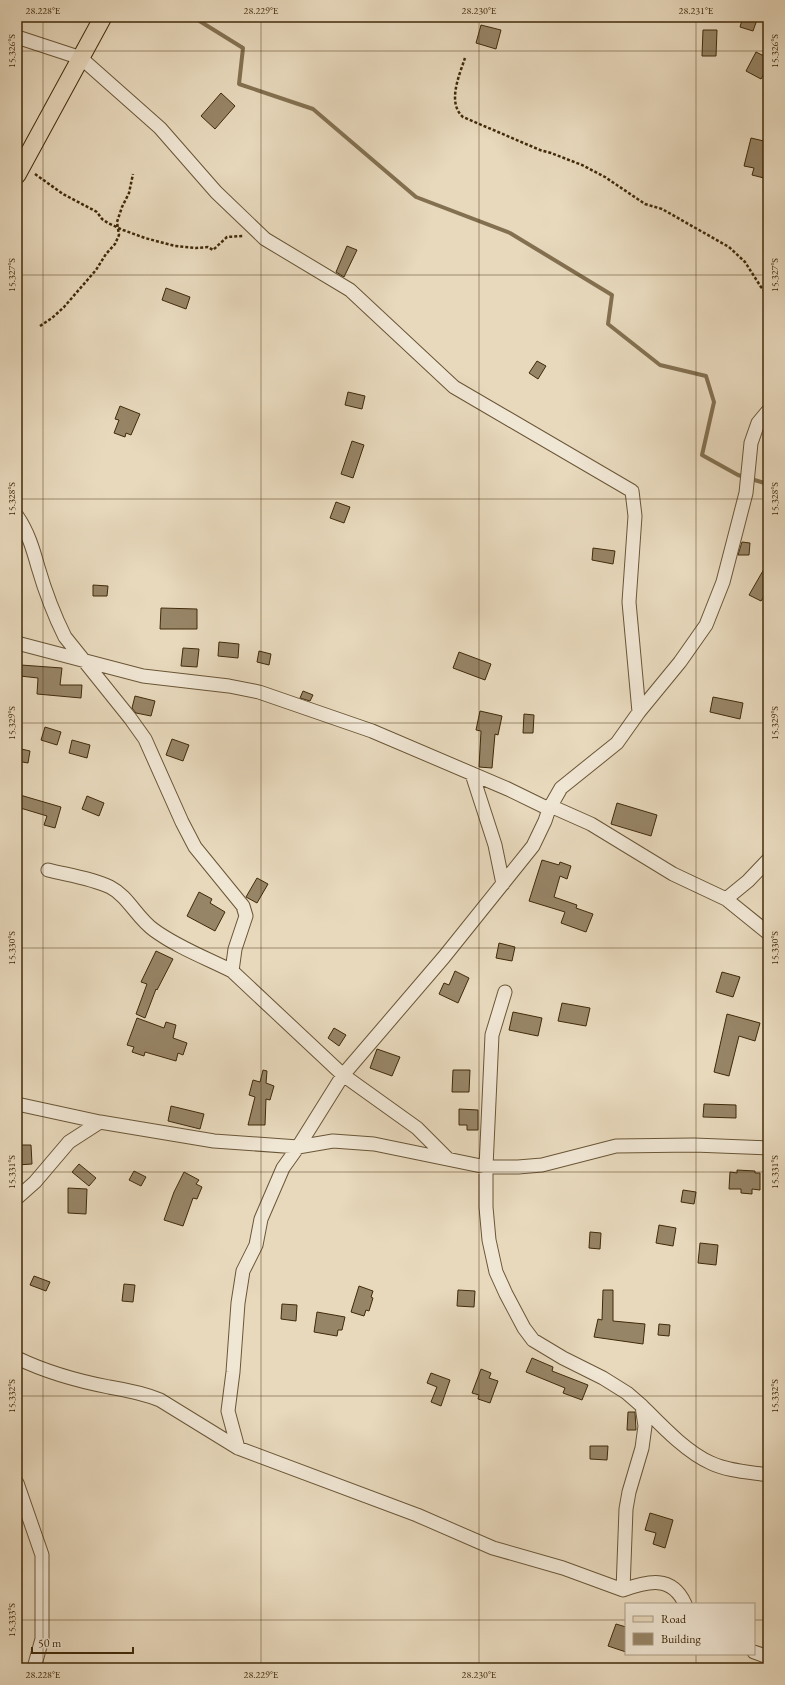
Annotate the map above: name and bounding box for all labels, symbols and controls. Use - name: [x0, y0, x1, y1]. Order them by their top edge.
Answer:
- text: 28.228°E: [26, 4, 61, 17]
- text: 28.229°E: [244, 4, 279, 17]
- text: 28.230°E: [462, 4, 497, 17]
- text: 28.231°E: [679, 4, 714, 17]
- text: 15.326°S: [5, 34, 18, 68]
- text: 15.326°S: [768, 34, 781, 68]
- text: 15.327°S: [5, 258, 18, 292]
- text: 15.327°S: [768, 258, 781, 292]
- text: 15.328°S: [5, 482, 18, 516]
- text: 15.328°S: [768, 482, 781, 516]
- text: 15.329°S: [5, 706, 18, 740]
- text: 15.329°S: [768, 706, 781, 740]
- text: 15.330°S: [5, 931, 18, 965]
- text: 15.330°S: [768, 931, 781, 965]
- text: 15.331°S: [5, 1155, 18, 1189]
- text: 15.331°S: [768, 1155, 781, 1189]
- text: 15.332°S: [5, 1379, 18, 1413]
- text: 15.332°S: [768, 1379, 781, 1413]
- text: 15.333°S: [5, 1603, 18, 1637]
- legend: [625, 1603, 755, 1655]
- text: Road: [661, 1611, 687, 1627]
- scale bar: [32, 1629, 133, 1655]
- text: Building: [661, 1631, 702, 1647]
- text: 50 m: [38, 1635, 62, 1651]
- text: 28.228°E: [26, 1668, 61, 1681]
- text: 28.229°E: [244, 1668, 279, 1681]
- text: 28.230°E: [462, 1668, 497, 1681]

